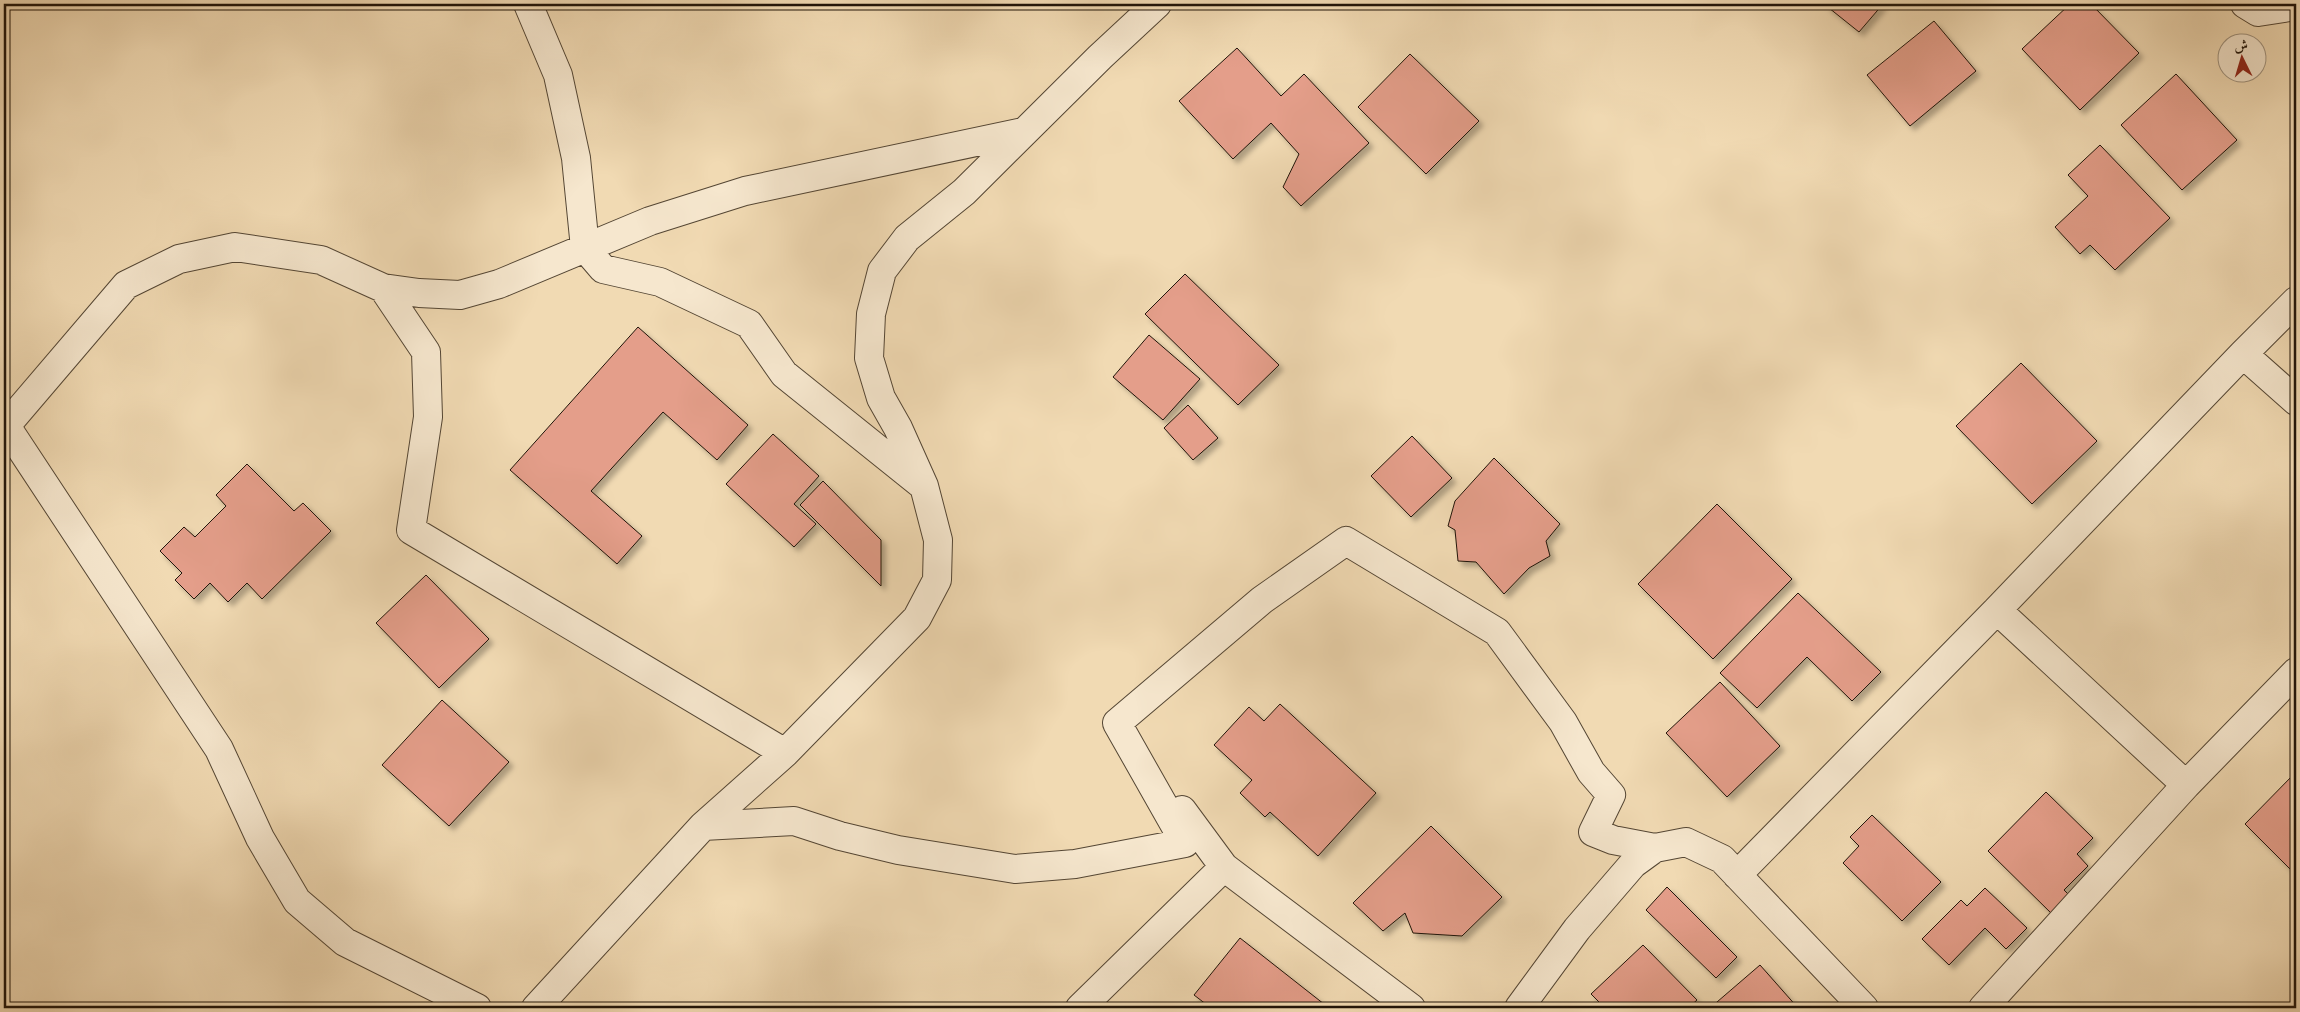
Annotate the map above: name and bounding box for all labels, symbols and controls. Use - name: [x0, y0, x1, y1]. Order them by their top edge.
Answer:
- north arrow: [2218, 32, 2268, 82]
- text: ش: [2233, 38, 2249, 54]

